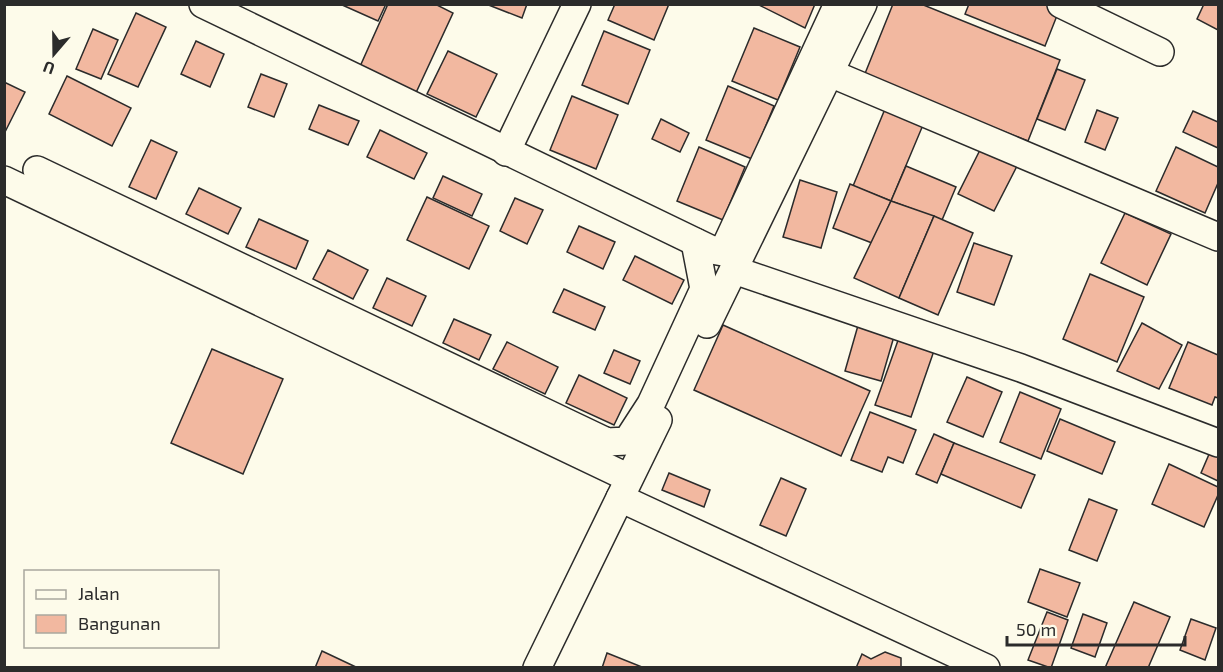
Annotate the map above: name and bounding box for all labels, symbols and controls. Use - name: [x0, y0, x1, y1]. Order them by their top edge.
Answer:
- north arrow: [24, 24, 84, 84]
- text: U: [40, 58, 57, 79]
- legend: [24, 570, 219, 648]
- text: Jalan: [78, 582, 120, 604]
- scale bar: [1007, 609, 1186, 647]
- text: Bangunan: [78, 612, 161, 634]
- text: 50 m: [1016, 618, 1056, 640]

